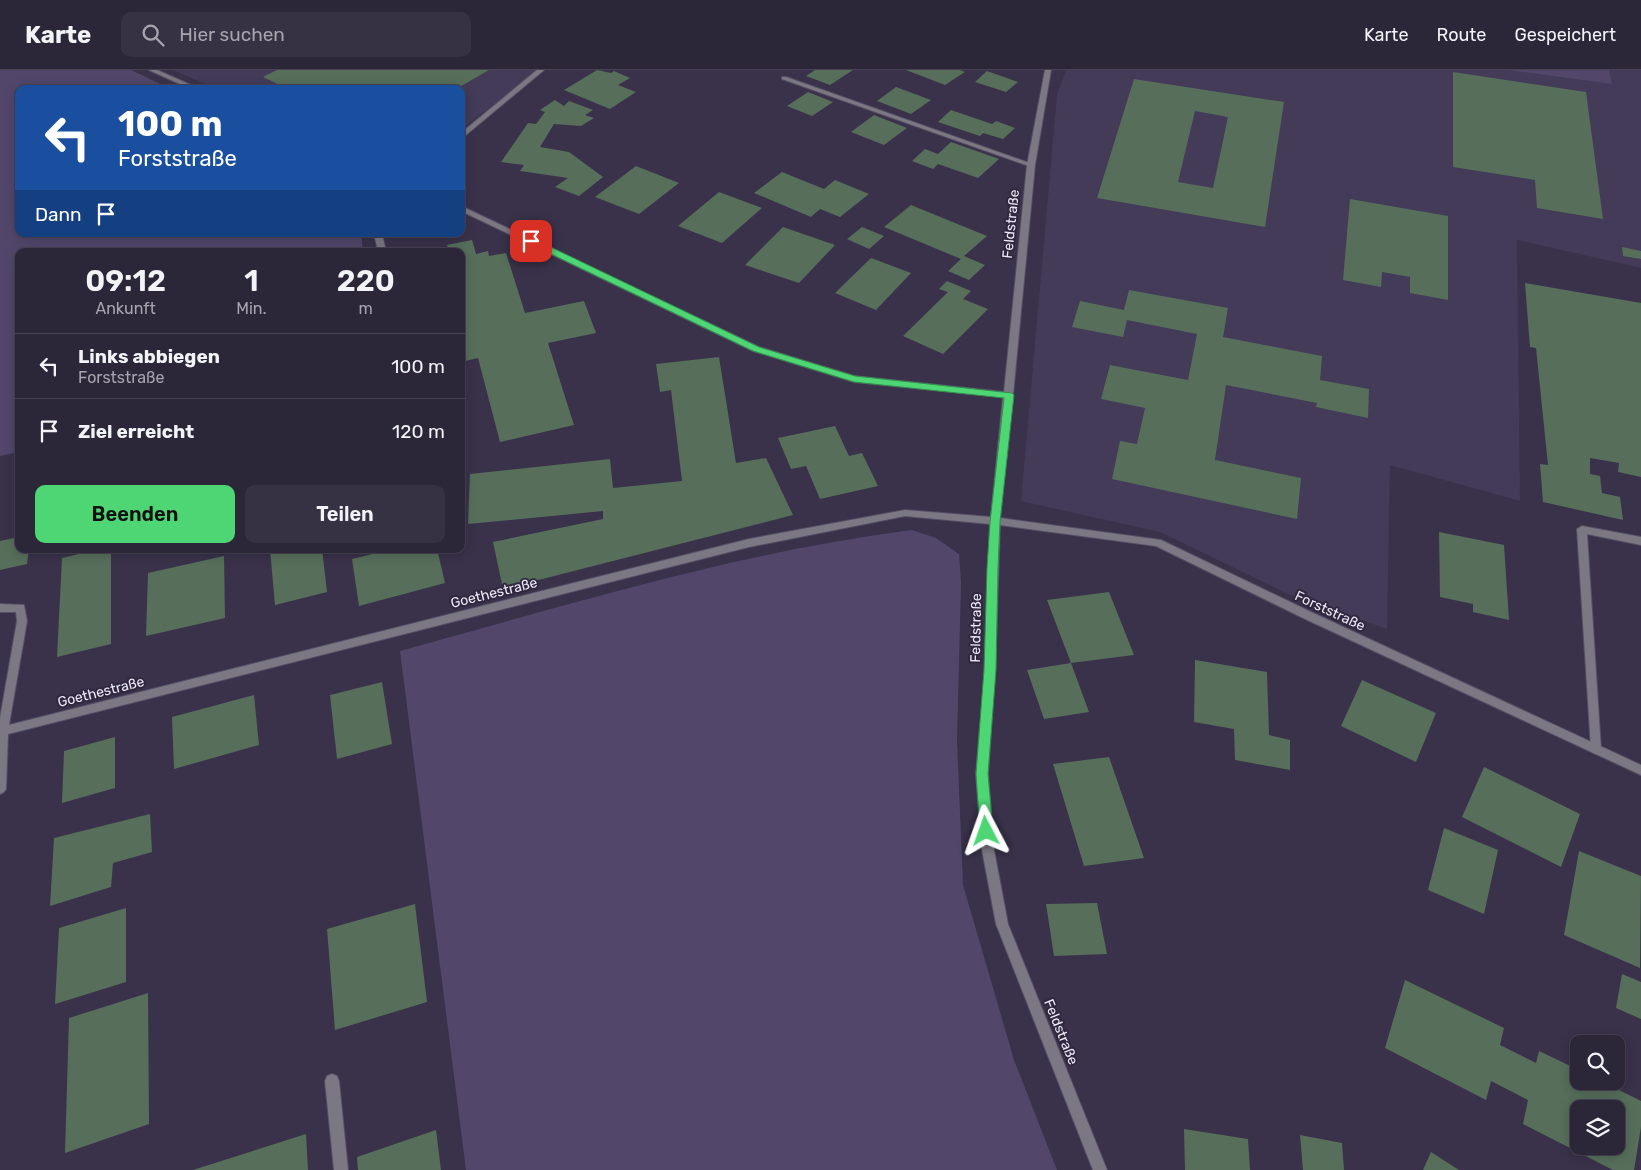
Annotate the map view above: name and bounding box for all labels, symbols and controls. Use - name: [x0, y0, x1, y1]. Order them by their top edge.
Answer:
- search box: [121, 12, 471, 57]
- text: Karte: [25, 21, 91, 49]
- icon: search: [139, 21, 167, 49]
- text: Hier suchen: [179, 23, 285, 46]
- text: Karte: [1364, 24, 1408, 46]
- text: Route: [1436, 24, 1486, 46]
- text: Gespeichert: [1514, 24, 1616, 46]
- text: 100 m: [118, 103, 223, 145]
- icon: left: [35, 105, 100, 170]
- text: Forststraße: [118, 145, 237, 172]
- street label: Feldstraße: [999, 189, 1023, 259]
- icon: arrive: [92, 200, 120, 228]
- text: Dann: [35, 203, 82, 226]
- pin: [510, 220, 552, 262]
- icon: arrive: [517, 227, 545, 255]
- text: 09:12: [85, 263, 166, 299]
- text: 1: [244, 263, 259, 299]
- text: 220: [337, 263, 395, 299]
- text: Ankunft: [95, 299, 156, 318]
- text: Min.: [236, 299, 266, 318]
- text: m: [359, 299, 373, 318]
- text: Links abbiegen: [78, 345, 220, 368]
- icon: left: [35, 352, 63, 380]
- text: 100 m: [391, 355, 445, 378]
- text: Forststraße: [78, 368, 164, 387]
- icon: arrive: [35, 417, 63, 445]
- text: Ziel erreicht: [78, 420, 194, 443]
- text: 120 m: [392, 420, 445, 443]
- button: Beenden: [35, 485, 235, 543]
- button: Teilen: [245, 485, 445, 543]
- street label: Goethestraße: [449, 574, 539, 612]
- street label: Forststraße: [1292, 587, 1368, 635]
- street label: Feldstraße: [967, 593, 985, 663]
- street label: Goethestraße: [56, 673, 146, 711]
- position arrow: [959, 804, 1011, 856]
- street label: Feldstraße: [1040, 997, 1082, 1067]
- map controls: [1570, 1035, 1625, 1155]
- button: search: [1570, 1035, 1625, 1090]
- button: layers: [1570, 1100, 1625, 1155]

